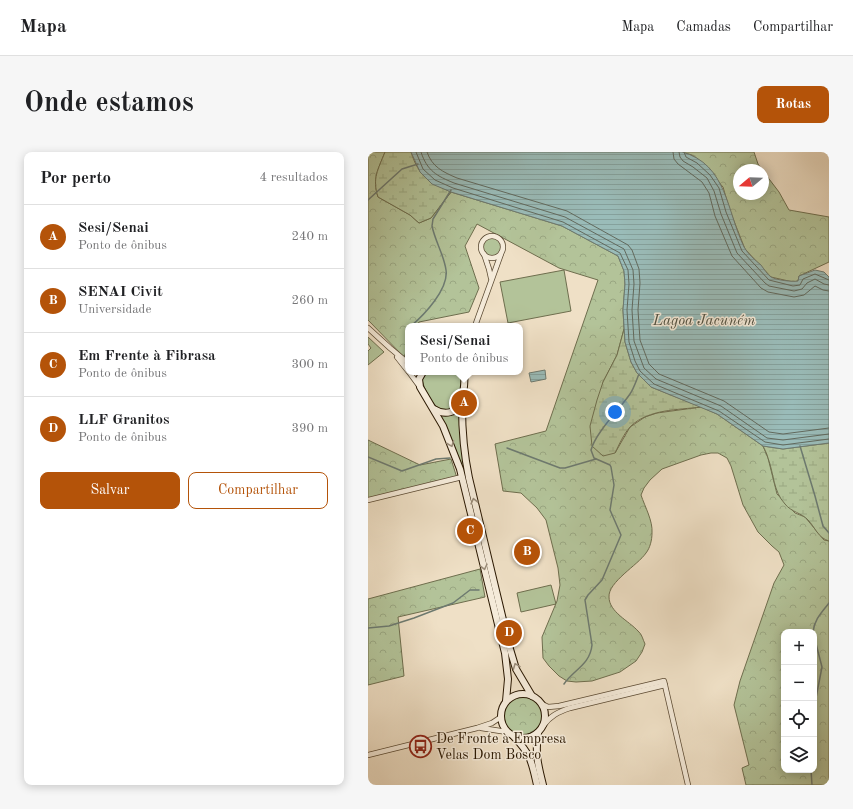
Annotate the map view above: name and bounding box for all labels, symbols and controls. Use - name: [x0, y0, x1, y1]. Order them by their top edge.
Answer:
- text: Mapa: [20, 18, 67, 37]
- text: Mapa: [621, 20, 654, 34]
- text: Camadas: [676, 20, 731, 34]
- text: Compartilhar: [753, 20, 833, 34]
- button: Rotas: [757, 86, 829, 123]
- text: Onde estamos: [24, 90, 194, 118]
- north arrow: [733, 164, 769, 200]
- text: Por perto: [40, 170, 111, 187]
- text: 4 resultados: [260, 171, 328, 184]
- text: Sesi/Senai: [78, 221, 149, 236]
- text: A: [48, 230, 58, 243]
- text: 240 m: [291, 230, 328, 243]
- text: Ponto de ônibus: [78, 239, 167, 252]
- text: SENAI Civit: [78, 285, 163, 300]
- text: B: [48, 294, 58, 307]
- text: 260 m: [291, 294, 328, 307]
- text: Universidade: [78, 303, 151, 316]
- water label: Lagoa Jacuném: [652, 314, 755, 329]
- popup: [405, 323, 523, 375]
- text: Sesi/Senai: [420, 334, 490, 349]
- text: Em Frente à Fibrasa: [78, 349, 216, 364]
- text: Ponto de ônibus: [420, 352, 508, 365]
- text: C: [49, 358, 57, 371]
- text: 300 m: [291, 358, 328, 371]
- text: Ponto de ônibus: [78, 367, 167, 380]
- pin: A: [451, 388, 477, 418]
- your location: [605, 402, 625, 422]
- text: LLF Granitos: [78, 413, 170, 428]
- text: D: [48, 422, 58, 435]
- text: 390 m: [291, 422, 328, 435]
- text: Ponto de ônibus: [78, 431, 167, 444]
- one-way arrow: [446, 439, 454, 447]
- button: Salvar: [40, 472, 180, 509]
- button: Compartilhar: [188, 472, 328, 509]
- one-way arrow: [471, 498, 479, 504]
- pin: C: [457, 516, 483, 546]
- pin: B: [514, 537, 540, 567]
- one-way arrow: [479, 563, 487, 570]
- pin: D: [496, 618, 522, 648]
- map controls: [781, 629, 817, 773]
- button: +: [781, 629, 817, 665]
- one-way arrow: [512, 663, 520, 670]
- button: −: [781, 665, 817, 701]
- button: locate: [781, 701, 817, 737]
- place label: De Fronte à Empresa Velas Dom Bosco: [436, 732, 566, 762]
- bus stop icon: De Fronte à Empresa Velas Dom Bosco: [408, 734, 434, 760]
- button: layers: [781, 737, 817, 773]

